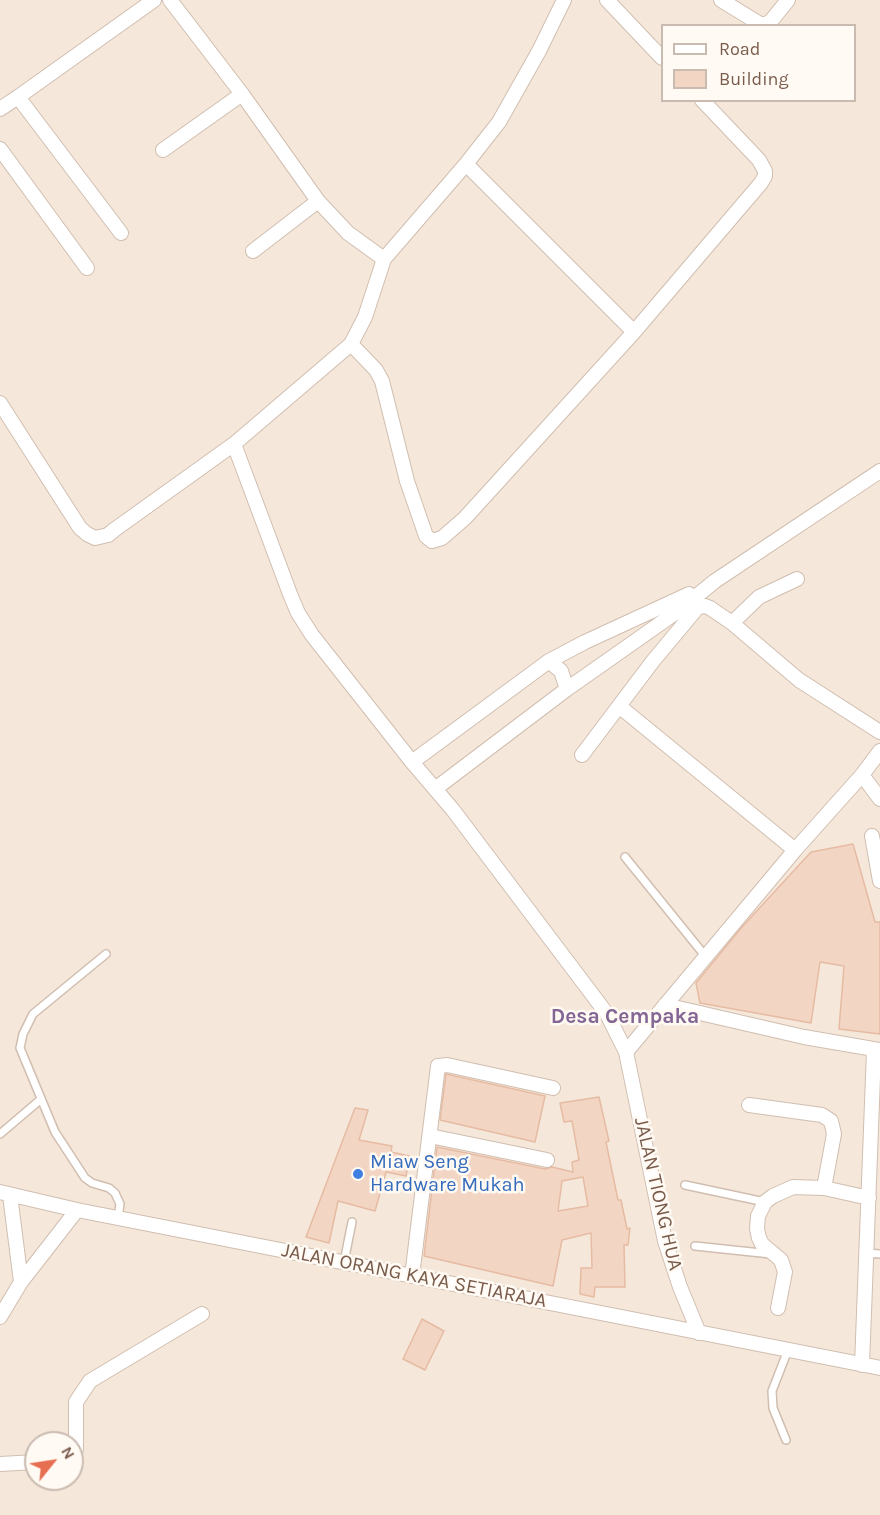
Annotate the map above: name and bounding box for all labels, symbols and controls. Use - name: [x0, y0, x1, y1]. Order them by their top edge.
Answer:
- legend: [661, 24, 856, 102]
- text: Road: [719, 38, 760, 60]
- text: Building: [719, 68, 789, 90]
- district label: Desa Cempaka: [551, 1004, 699, 1030]
- street label: JALAN TIONG HUA: [629, 1115, 687, 1273]
- place label: Miaw Seng Hardware Mukah: [370, 1150, 525, 1197]
- marker: Miaw Seng Hardware Mukah: [351, 1167, 365, 1181]
- street label: JALAN ORANG KAYA SETIARAJA: [279, 1239, 549, 1313]
- north arrow: [24, 1431, 84, 1491]
- text: N: [57, 1443, 79, 1462]

